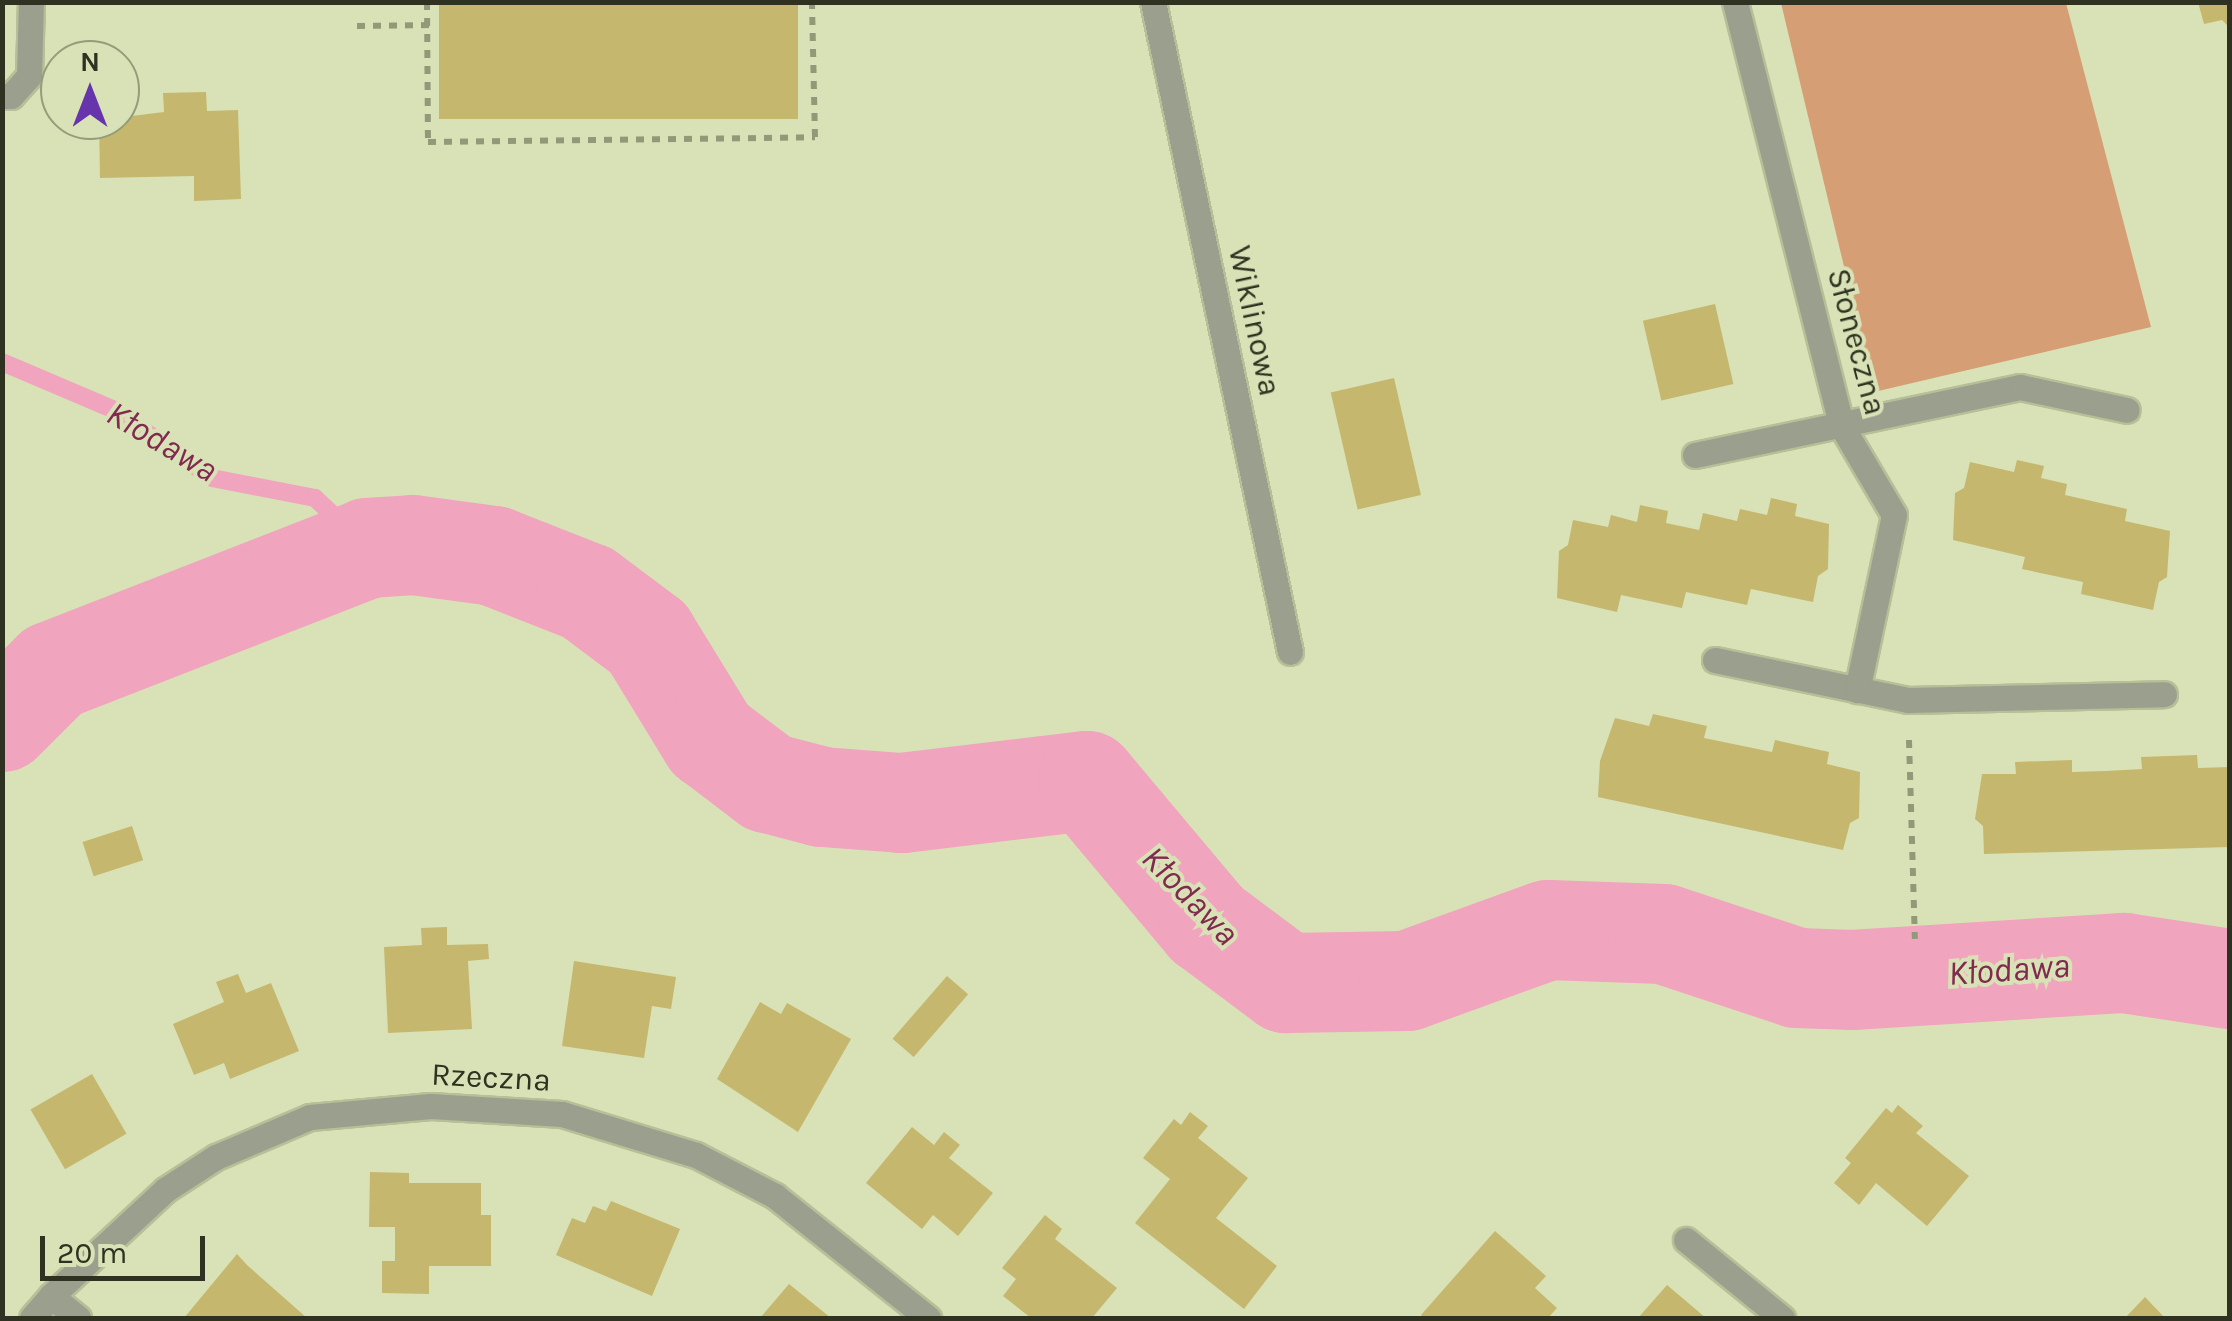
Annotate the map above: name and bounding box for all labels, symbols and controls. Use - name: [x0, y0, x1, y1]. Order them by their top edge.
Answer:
- north arrow: [40, 40, 140, 140]
- text: N: [80, 45, 100, 78]
- street label: Wiklinowa: [1219, 243, 1289, 399]
- street label: Słoneczna: [1818, 265, 1894, 419]
- water label: Kłodawa: [99, 393, 225, 491]
- water label: Kłodawa: [1133, 838, 1247, 954]
- water label: Kłodawa: [1947, 945, 2071, 995]
- street label: Rzeczna: [430, 1056, 552, 1100]
- scale bar: [45, 1216, 210, 1278]
- text: 20 m: [57, 1235, 127, 1271]

